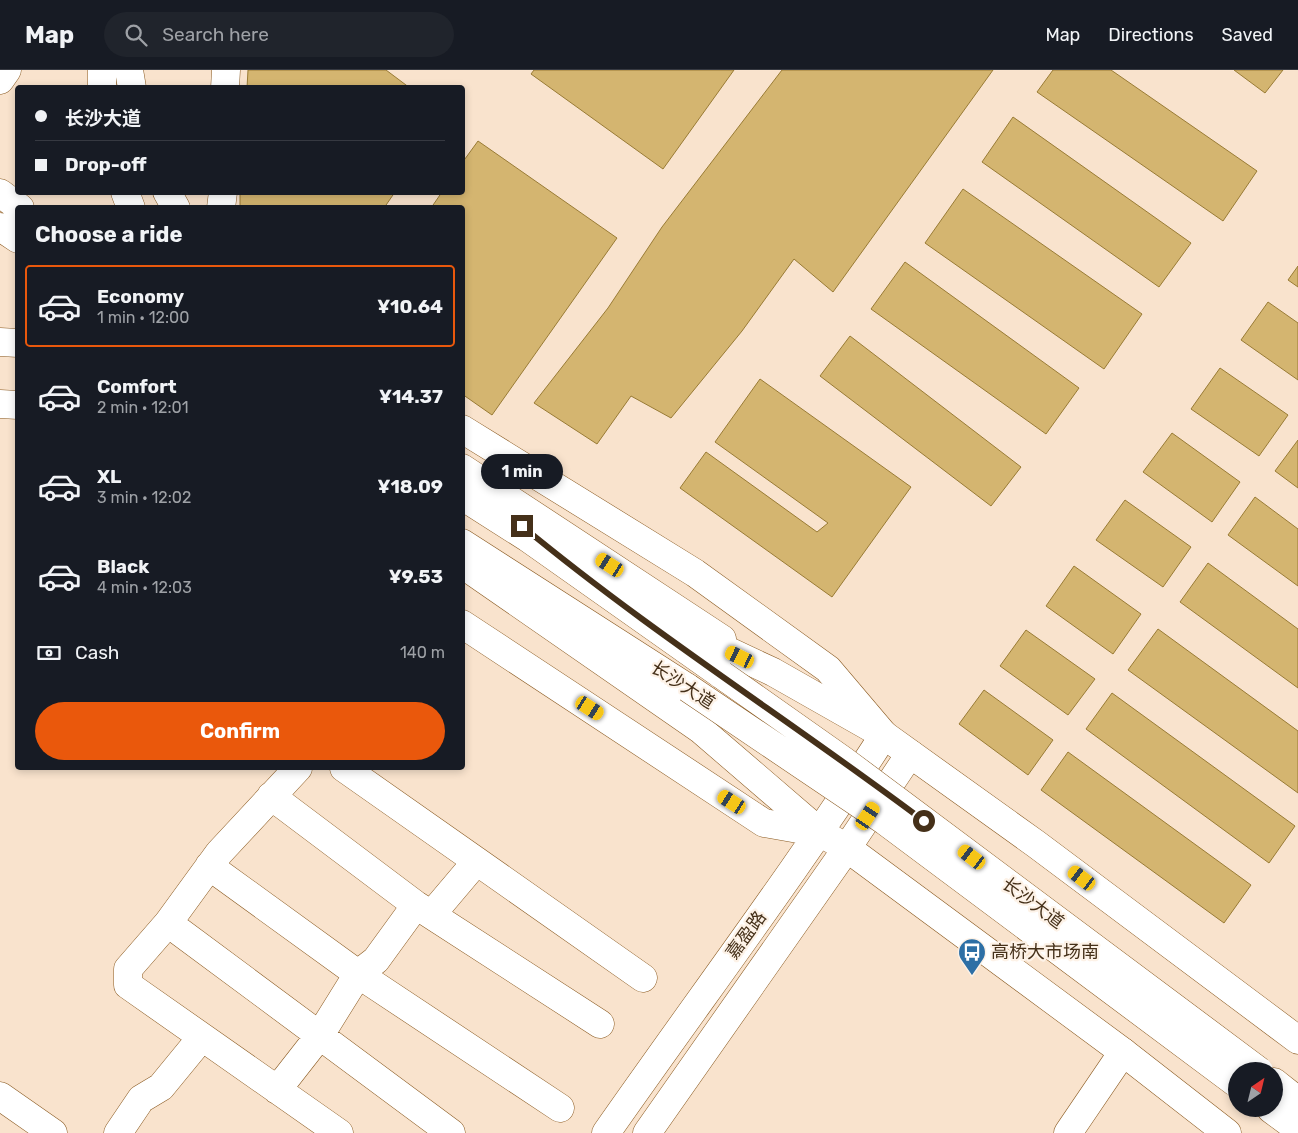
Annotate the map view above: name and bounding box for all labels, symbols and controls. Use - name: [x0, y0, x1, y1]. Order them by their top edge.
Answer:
- search box: [104, 12, 454, 57]
- text: Map: [25, 21, 74, 49]
- icon: search: [122, 21, 150, 49]
- text: Search here: [162, 23, 269, 46]
- text: Map: [1045, 24, 1080, 46]
- text: Directions: [1108, 24, 1194, 46]
- text: Saved: [1222, 24, 1273, 46]
- text: 长沙大道: [65, 107, 141, 130]
- text: Drop-off: [65, 153, 147, 176]
- text: Choose a ride: [35, 221, 182, 248]
- icon: car: [37, 284, 82, 329]
- text: Economy: [97, 285, 184, 308]
- text: ¥10.64: [377, 295, 443, 318]
- text: 1 min · 12:00: [97, 308, 189, 327]
- icon: car: [37, 374, 82, 419]
- text: Comfort: [97, 375, 177, 398]
- text: ¥14.37: [379, 385, 443, 408]
- text: 2 min · 12:01: [97, 398, 189, 417]
- callout: 1 min: [481, 454, 563, 488]
- text: 1 min: [502, 462, 542, 481]
- icon: car: [37, 464, 82, 509]
- text: XL: [97, 465, 121, 488]
- text: ¥18.09: [377, 475, 443, 498]
- text: 3 min · 12:02: [97, 488, 191, 507]
- route end: [511, 515, 533, 537]
- car: [593, 551, 626, 579]
- icon: car: [37, 554, 82, 599]
- text: Black: [97, 555, 149, 578]
- text: ¥9.53: [389, 565, 443, 588]
- text: 4 min · 12:03: [97, 578, 192, 597]
- icon: cash: [35, 639, 63, 667]
- text: Cash: [75, 641, 119, 664]
- text: 140 m: [400, 643, 445, 662]
- car: [723, 644, 756, 670]
- street label: 长沙大道: [647, 656, 719, 714]
- car: [573, 694, 606, 722]
- button: Confirm: [35, 702, 445, 760]
- car: [715, 788, 748, 816]
- car: [853, 799, 882, 833]
- route start: [913, 810, 935, 832]
- car: [955, 842, 988, 872]
- car: [1065, 863, 1098, 893]
- street label: 长沙大道: [998, 873, 1068, 933]
- street label: 嘉盈路: [721, 907, 771, 963]
- bus stop icon: 高桥大市场南: [957, 937, 987, 976]
- place label: 高桥大市场南: [991, 941, 1099, 963]
- north arrow: [1228, 1062, 1282, 1118]
- map controls: [1228, 1062, 1283, 1117]

